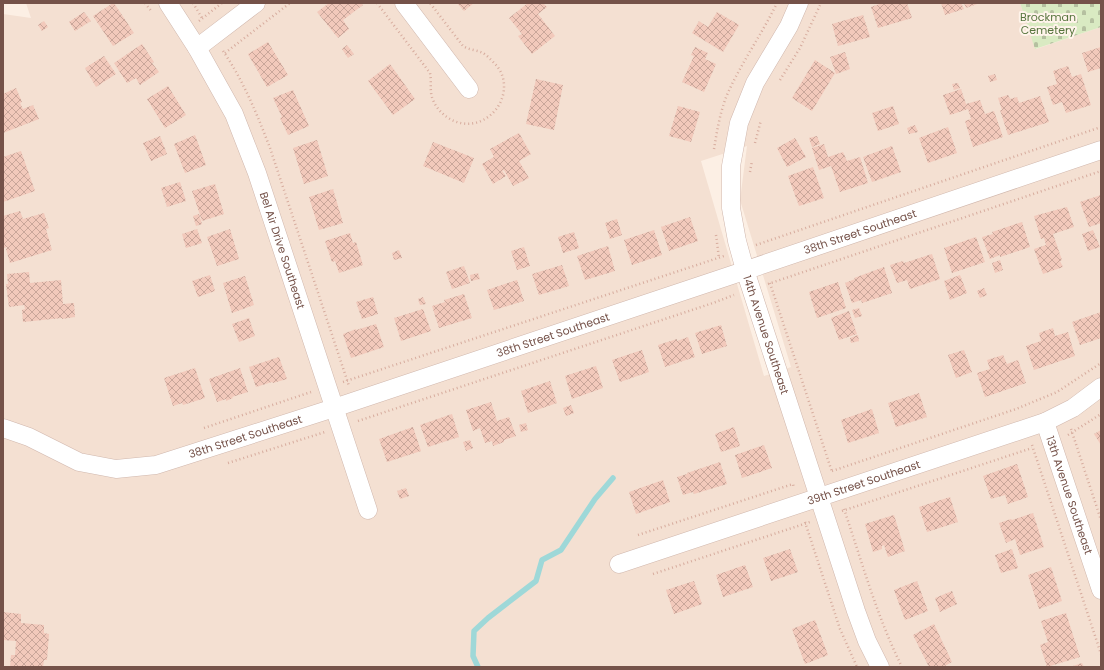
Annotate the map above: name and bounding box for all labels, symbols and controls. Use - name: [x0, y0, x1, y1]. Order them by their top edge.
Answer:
- park label: Brockman Cemetery: [1020, 9, 1076, 38]
- street label: Bel Air Drive Southeast: [256, 190, 309, 311]
- street label: 38th Street Southeast: [801, 205, 919, 258]
- street label: 14th Avenue Southeast: [739, 273, 793, 396]
- street label: 38th Street Southeast: [494, 309, 612, 361]
- street label: 38th Street Southeast: [186, 411, 304, 462]
- street label: 13th Avenue Southeast: [1042, 434, 1097, 556]
- street label: 39th Street Southeast: [805, 456, 922, 509]

